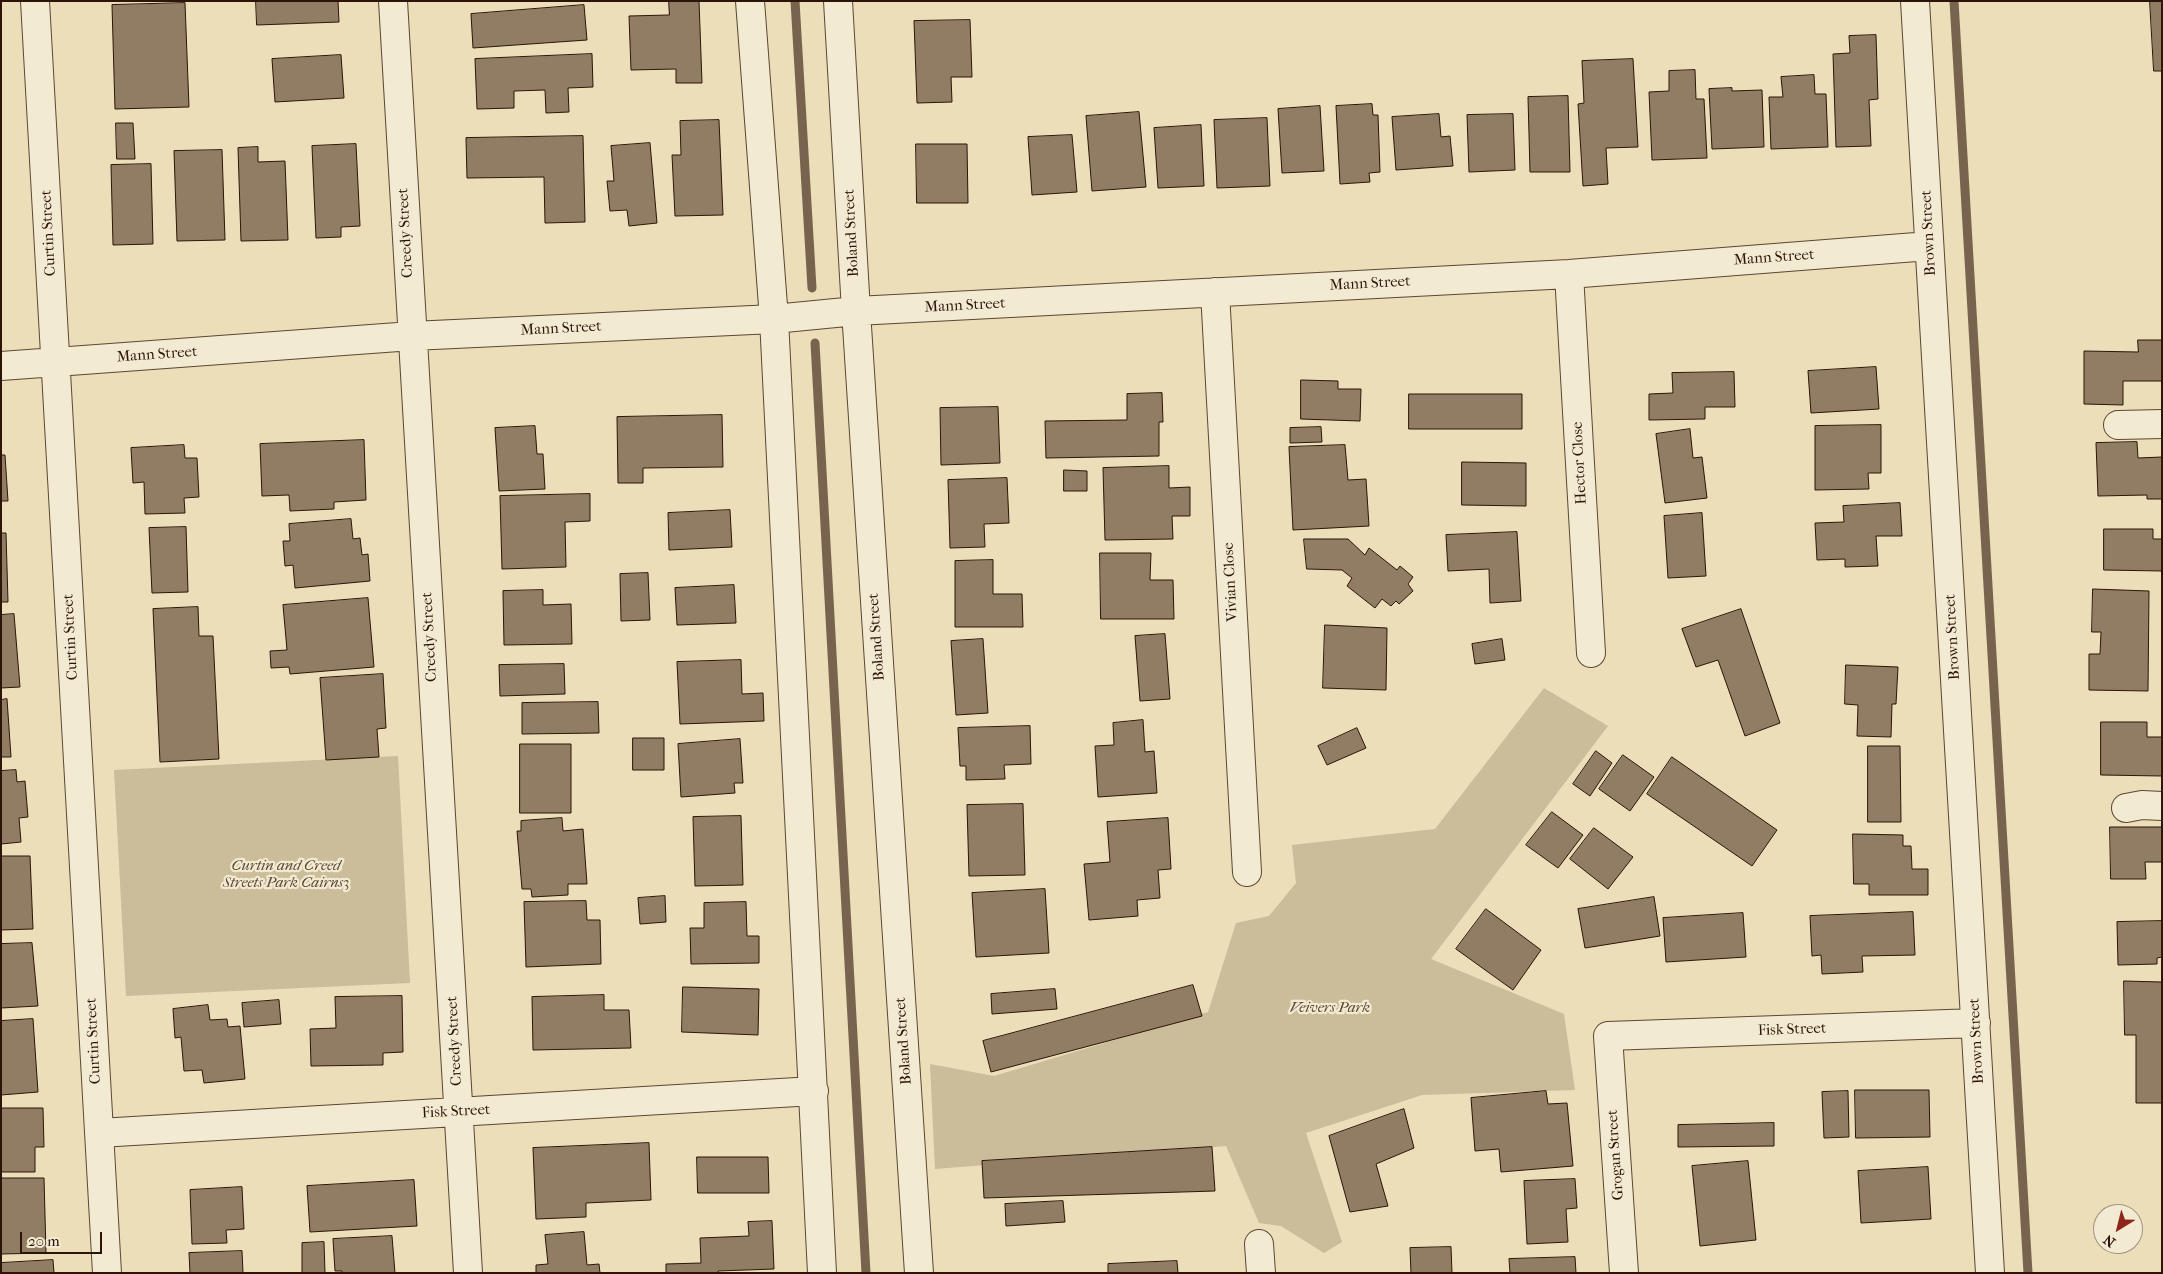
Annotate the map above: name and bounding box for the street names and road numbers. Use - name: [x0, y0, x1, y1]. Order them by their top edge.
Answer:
- street label: Creedy Street: [395, 188, 417, 278]
- street label: Curtin Street: [38, 189, 60, 277]
- street label: Boland Street: [841, 189, 863, 277]
- street label: Brown Street: [1918, 190, 1940, 276]
- street label: Mann Street: [1733, 246, 1815, 270]
- street label: Mann Street: [1329, 273, 1411, 295]
- street label: Mann Street: [924, 295, 1006, 317]
- street label: Mann Street: [520, 318, 602, 340]
- street label: Mann Street: [116, 343, 198, 367]
- street label: Hector Close: [1569, 421, 1591, 505]
- street label: Vivian Close: [1220, 542, 1242, 622]
- street label: Creedy Street: [419, 592, 441, 682]
- street label: Curtin Street: [60, 593, 82, 681]
- street label: Boland Street: [865, 593, 889, 681]
- street label: Brown Street: [1942, 594, 1964, 680]
- street label: Creedy Street: [444, 996, 466, 1086]
- street label: Curtin Street: [83, 997, 105, 1085]
- street label: Boland Street: [892, 997, 916, 1085]
- street label: Brown Street: [1966, 998, 1988, 1084]
- street label: Fisk Street: [1757, 1020, 1827, 1040]
- street label: Fisk Street: [421, 1101, 491, 1123]
- street label: Grogan Street: [1604, 1109, 1628, 1201]

